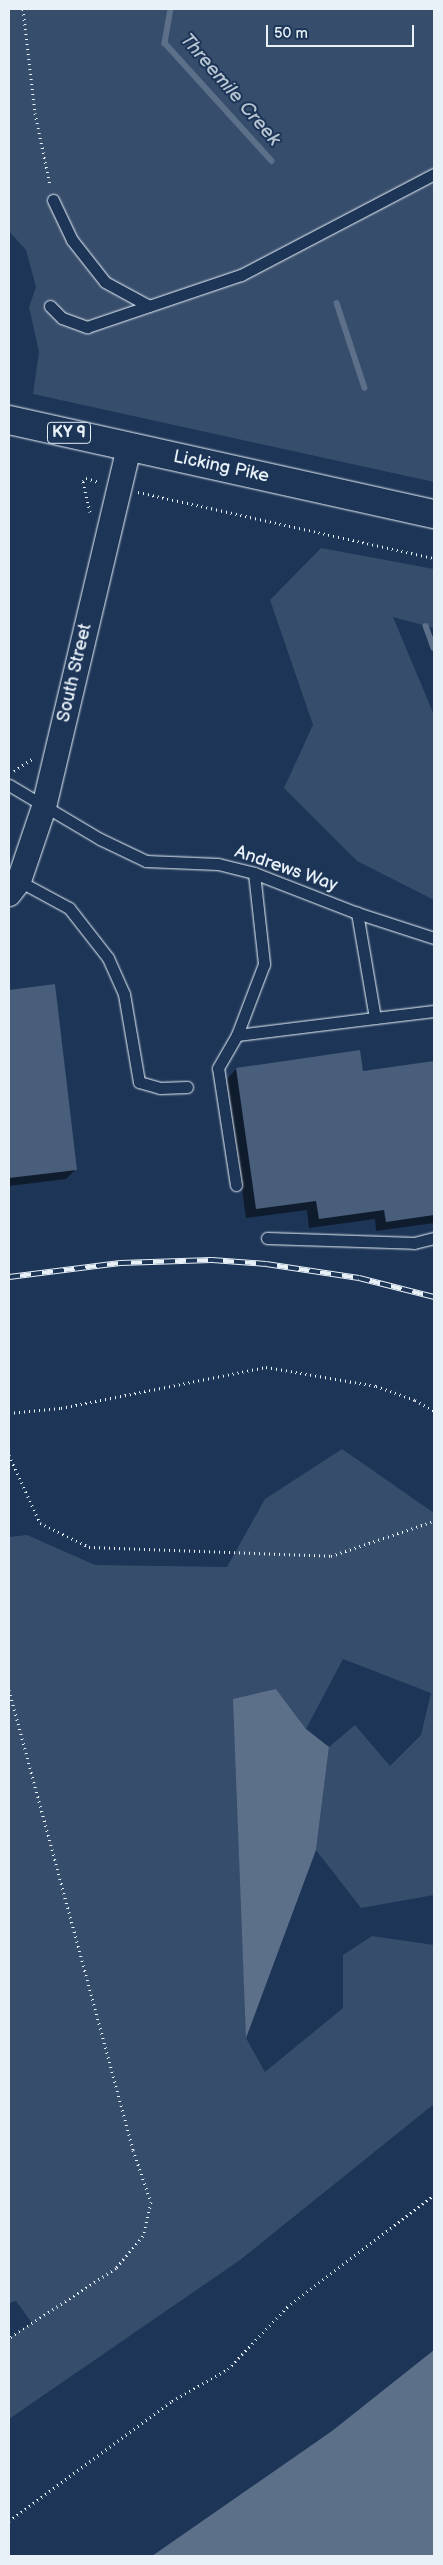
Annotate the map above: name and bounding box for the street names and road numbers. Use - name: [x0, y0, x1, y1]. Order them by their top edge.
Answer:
- road number: KY 9: [46, 419, 92, 446]
- street label: Licking Pike: [171, 446, 271, 488]
- street label: South Street: [53, 621, 97, 725]
- street label: Andrews Way: [232, 841, 340, 897]

